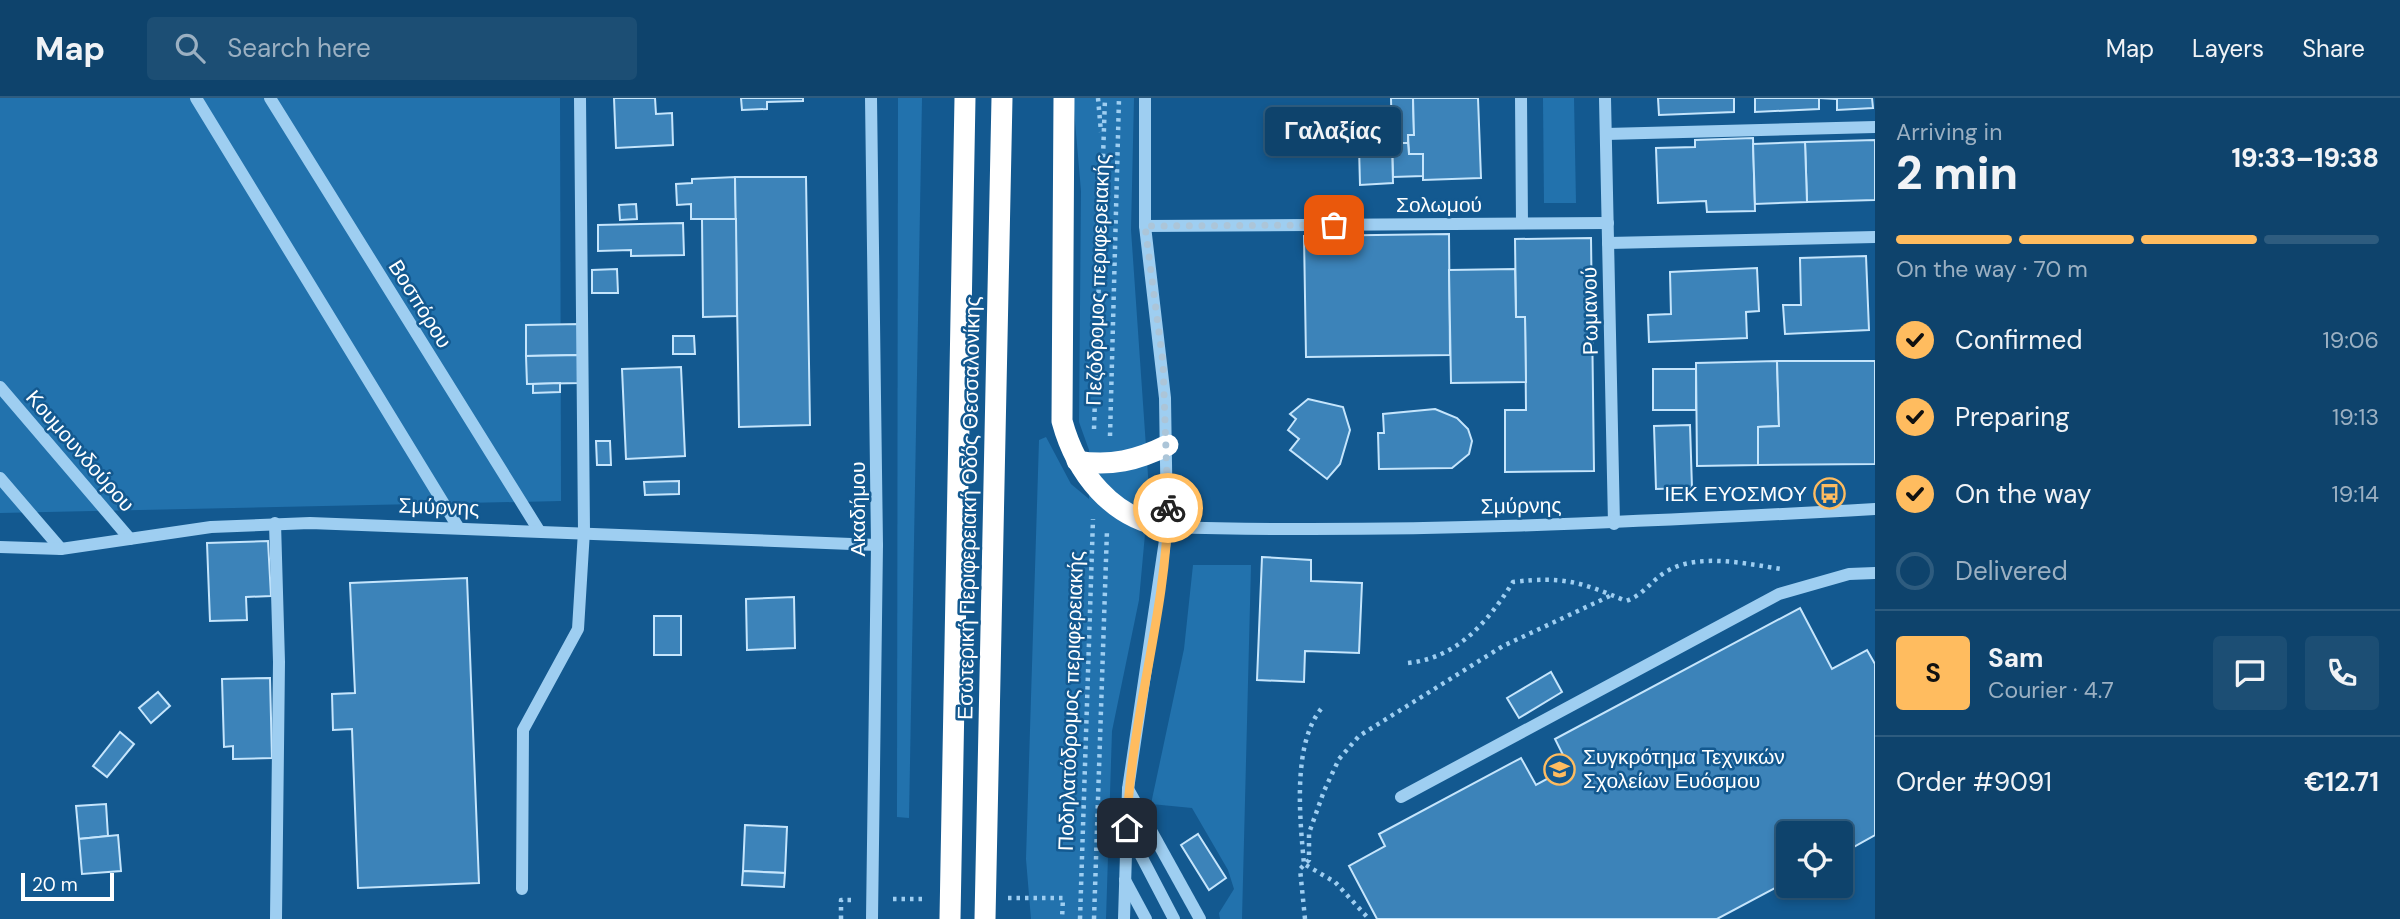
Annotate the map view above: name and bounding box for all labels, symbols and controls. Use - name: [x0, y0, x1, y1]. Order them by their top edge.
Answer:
- search box: [147, 17, 637, 80]
- text: Map: [35, 27, 105, 70]
- icon: search: [171, 29, 209, 67]
- text: Search here: [227, 31, 371, 65]
- text: Map: [2106, 33, 2154, 64]
- text: Layers: [2192, 33, 2264, 64]
- text: Share: [2302, 33, 2365, 64]
- callout: Γαλαξίας: [1266, 106, 1402, 155]
- text: Γαλαξίας: [1284, 116, 1382, 146]
- text: Arriving in: [1896, 117, 2002, 147]
- text: 19:33–19:38: [2231, 141, 2379, 175]
- text: 2 min: [1896, 143, 2018, 203]
- street label: Πεζόδρομος περιφερειακής: [1080, 154, 1116, 406]
- street label: Σολωμού: [1396, 191, 1482, 219]
- pin: [1304, 195, 1364, 255]
- icon: bag: [1315, 206, 1353, 244]
- text: On the way · 70 m: [1896, 254, 2088, 284]
- street label: Βοσπόρου: [382, 255, 458, 353]
- street label: Ρωμανού: [1575, 267, 1605, 355]
- street label: Εσωτερική Περιφερειακή Οδός Θεσσαλονίκης: [951, 296, 987, 720]
- icon: check: [1896, 321, 1934, 359]
- text: Confirmed: [1955, 323, 2082, 357]
- text: 19:06: [2323, 325, 2379, 355]
- street label: Κουμουνδούρου: [19, 384, 141, 518]
- icon: check: [1896, 398, 1934, 436]
- text: Preparing: [1955, 400, 2070, 434]
- text: 19:13: [2332, 402, 2379, 432]
- street label: Ακαδήμου: [844, 461, 872, 557]
- courier: [1133, 473, 1203, 543]
- icon: check: [1896, 475, 1934, 513]
- bus stop icon: ΙΕΚ ΕΥΟΣΜΟΥ: [1813, 477, 1847, 511]
- text: On the way: [1955, 477, 2091, 511]
- text: 19:14: [2332, 479, 2379, 509]
- place label: ΙΕΚ ΕΥΟΣΜΟΥ: [1664, 480, 1807, 508]
- icon: bike: [1149, 489, 1187, 527]
- street label: Σμύρνης: [1480, 491, 1562, 521]
- street label: Σμύρνης: [398, 492, 480, 522]
- street label: Ποδηλατόδρομος περιφερειακής: [1052, 550, 1090, 852]
- text: Delivered: [1955, 554, 2068, 588]
- button: chat: [2213, 636, 2287, 710]
- button: phone: [2305, 636, 2379, 710]
- text: Sam: [1988, 641, 2043, 675]
- text: S: [1925, 656, 1941, 690]
- text: Courier · 4.7: [1988, 675, 2114, 705]
- place label: Συγκρότημα Τεχνικών Σχολείων Ευόσμου: [1583, 743, 1785, 795]
- school or university icon: Συγκρότημα Τεχνικών Σχολείων Ευόσμου: [1543, 752, 1577, 786]
- text: Order #9091: [1896, 765, 2052, 799]
- text: €12.71: [2304, 765, 2379, 799]
- pin: [1097, 798, 1157, 858]
- icon: home: [1108, 809, 1146, 847]
- map controls: [1776, 821, 1853, 898]
- button: locate: [1776, 821, 1853, 898]
- scale bar: [21, 870, 114, 902]
- text: 20 m: [32, 872, 78, 897]

